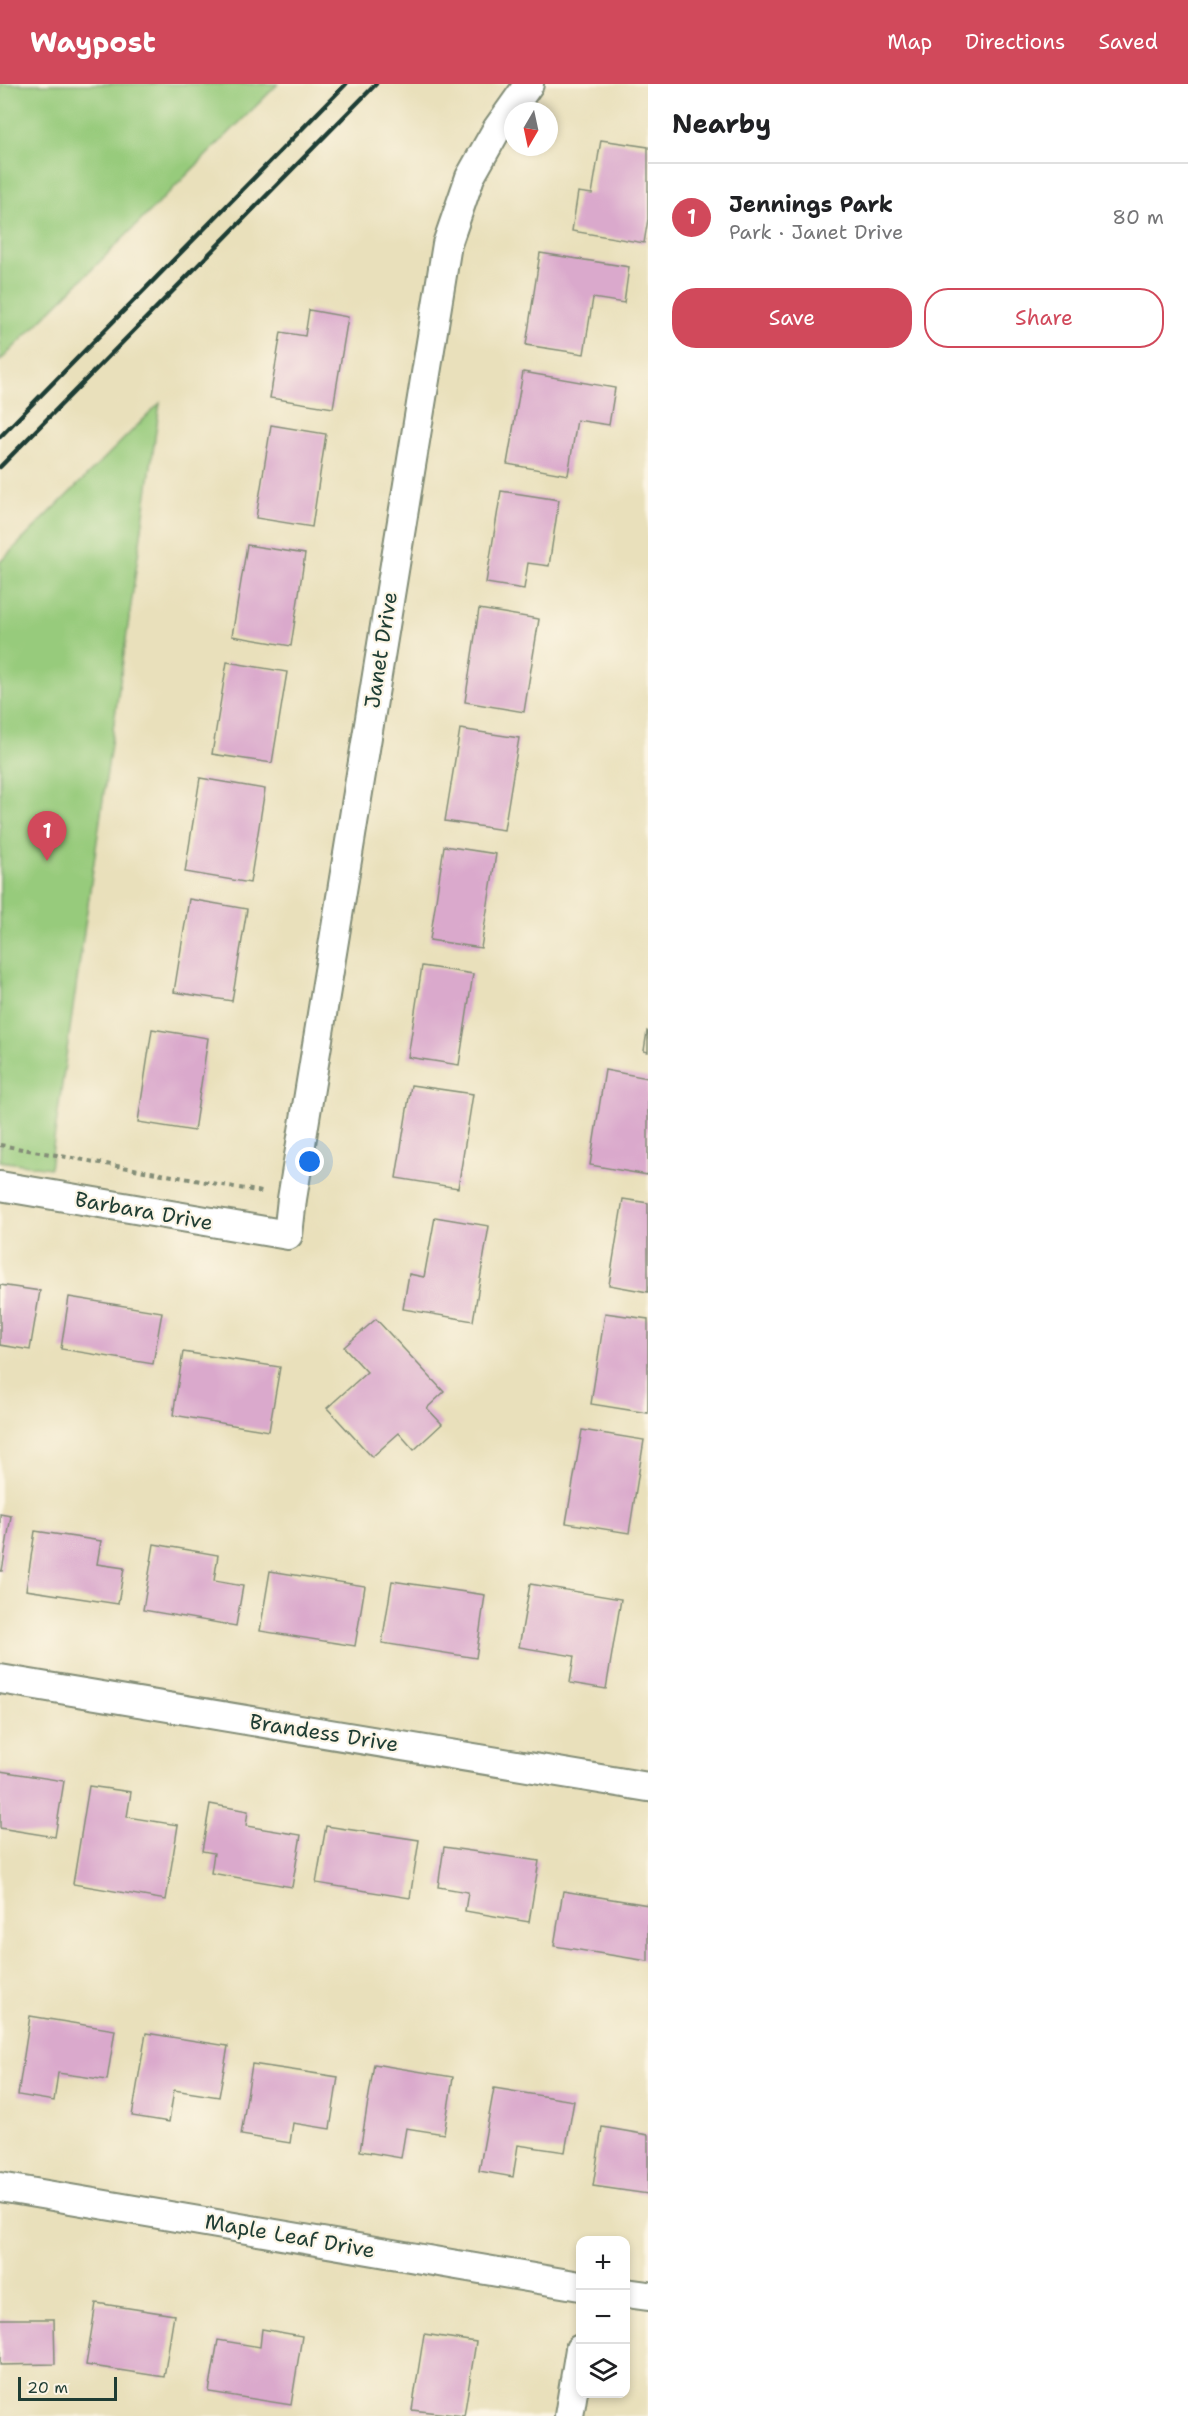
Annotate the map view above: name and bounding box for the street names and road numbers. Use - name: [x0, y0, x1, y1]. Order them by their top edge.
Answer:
- street label: Janet Drive: [358, 590, 404, 710]
- street label: Barbara Drive: [73, 1185, 215, 1237]
- street label: Brandess Drive: [248, 1707, 400, 1759]
- street label: Maple Leaf Drive: [203, 2207, 377, 2265]

